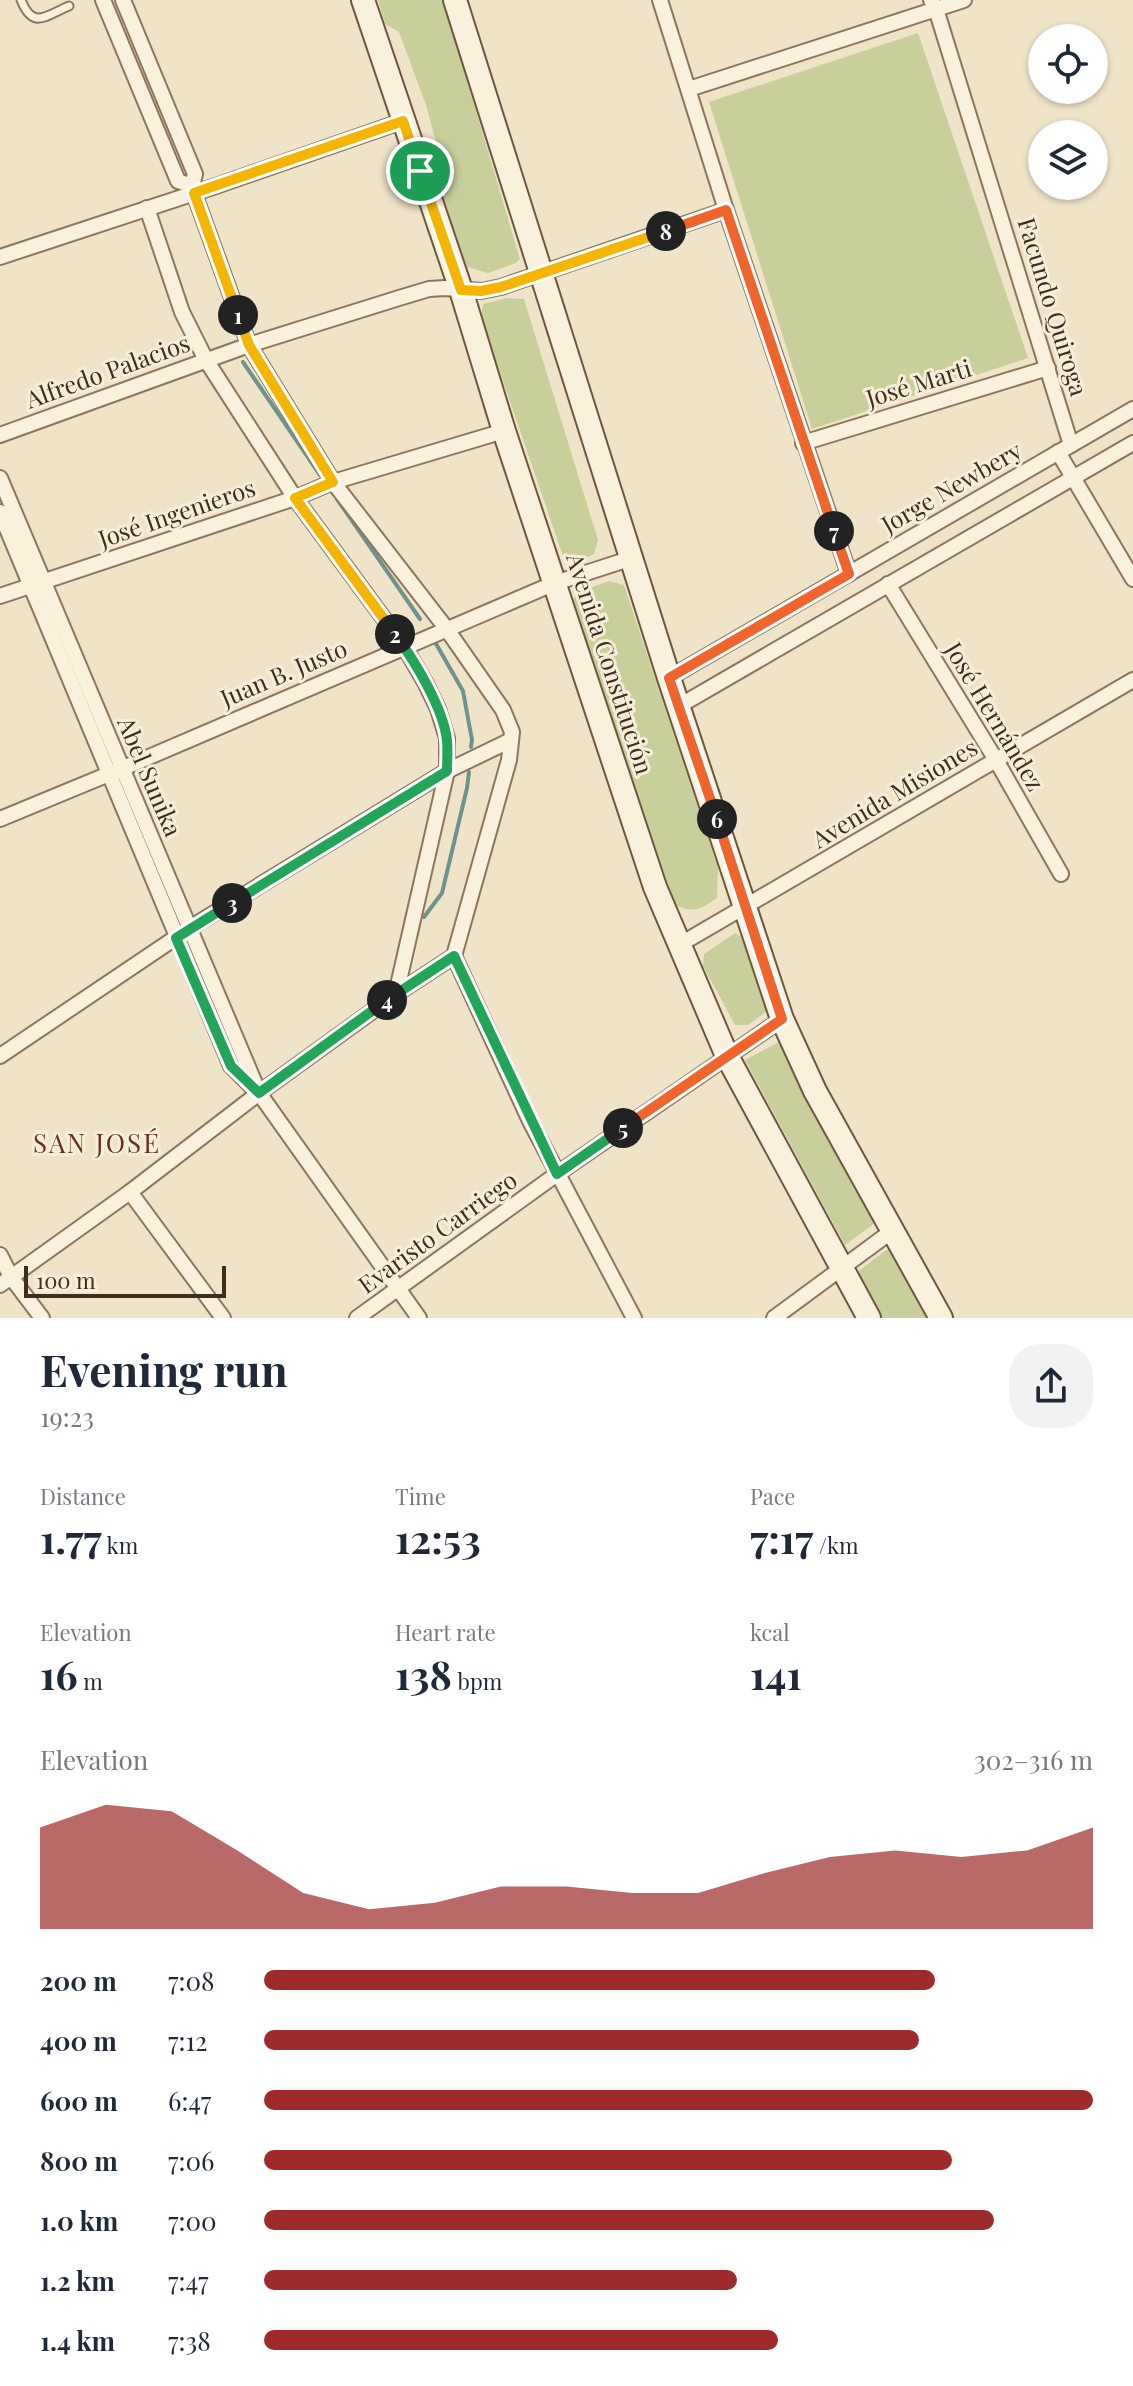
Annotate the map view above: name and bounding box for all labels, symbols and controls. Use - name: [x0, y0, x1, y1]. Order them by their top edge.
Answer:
- map controls: [1028, 24, 1108, 200]
- button: locate: [1028, 24, 1108, 104]
- button: layers: [1028, 120, 1108, 200]
- pin: [386, 137, 454, 205]
- icon: arrive: [398, 149, 442, 193]
- pin: 8: [646, 211, 686, 251]
- street label: Facundo Quiroga: [1012, 213, 1096, 399]
- text: 8: [660, 216, 672, 246]
- pin: 1: [218, 295, 258, 335]
- text: 1: [234, 300, 242, 330]
- street label: Alfredo Palacios: [20, 326, 194, 415]
- street label: José Marti: [861, 351, 975, 414]
- street label: Jorge Newbery: [874, 433, 1027, 540]
- street label: José Ingenieros: [93, 470, 259, 554]
- pin: 7: [814, 511, 854, 551]
- text: 7: [829, 516, 839, 546]
- street label: Avenida Constitución: [560, 548, 662, 778]
- pin: 2: [375, 614, 415, 654]
- text: 2: [389, 619, 401, 649]
- street label: Juan B. Justo: [214, 631, 351, 714]
- street label: José Hernández: [938, 635, 1053, 796]
- street label: Abel Sunika: [111, 711, 190, 841]
- street label: Avenida Misiones: [804, 730, 983, 855]
- pin: 6: [697, 799, 737, 839]
- text: 6: [711, 804, 723, 834]
- pin: 3: [212, 883, 252, 923]
- text: 3: [227, 888, 237, 918]
- pin: 4: [367, 980, 407, 1020]
- text: 4: [381, 985, 393, 1015]
- pin: 5: [603, 1108, 643, 1148]
- text: 5: [618, 1113, 628, 1143]
- district label: SAN JOSÉ: [33, 1125, 161, 1160]
- street label: Evaristo Carriego: [351, 1163, 523, 1300]
- scale bar: [24, 1262, 226, 1298]
- text: 100 m: [36, 1265, 96, 1295]
- text: Evening run: [40, 1339, 288, 1398]
- button: share: [1009, 1344, 1093, 1428]
- text: 19:23: [40, 1399, 94, 1434]
- text: Distance: [40, 1481, 126, 1511]
- text: Time: [395, 1481, 446, 1511]
- text: Pace: [750, 1481, 796, 1511]
- text: 1.77: [40, 1511, 102, 1564]
- text: 12:53: [395, 1511, 481, 1564]
- text: 7:17: [750, 1511, 813, 1564]
- text: km: [102, 1530, 138, 1560]
- text: /km: [813, 1530, 859, 1560]
- text: Elevation: [40, 1617, 132, 1647]
- text: Heart rate: [395, 1617, 496, 1647]
- text: kcal: [750, 1617, 789, 1647]
- text: 16: [40, 1647, 78, 1700]
- text: 138: [395, 1647, 452, 1700]
- text: 141: [750, 1647, 802, 1700]
- text: m: [78, 1666, 103, 1696]
- text: bpm: [452, 1666, 502, 1696]
- text: Elevation: [40, 1742, 148, 1777]
- text: 302–316 m: [974, 1742, 1093, 1777]
- text: 200 m: [40, 1963, 117, 1998]
- text: 7:08: [168, 1963, 215, 1998]
- text: 400 m: [40, 2023, 117, 2058]
- text: 7:12: [168, 2023, 208, 2058]
- text: 600 m: [40, 2083, 118, 2118]
- text: 6:47: [168, 2083, 211, 2118]
- text: 800 m: [40, 2143, 118, 2178]
- text: 7:06: [168, 2143, 215, 2178]
- text: 1.0 km: [40, 2203, 118, 2238]
- text: 7:00: [168, 2203, 217, 2238]
- text: 1.2 km: [40, 2263, 115, 2298]
- text: 7:47: [168, 2263, 209, 2298]
- text: 1.4 km: [40, 2323, 115, 2358]
- text: 7:38: [168, 2323, 211, 2358]

